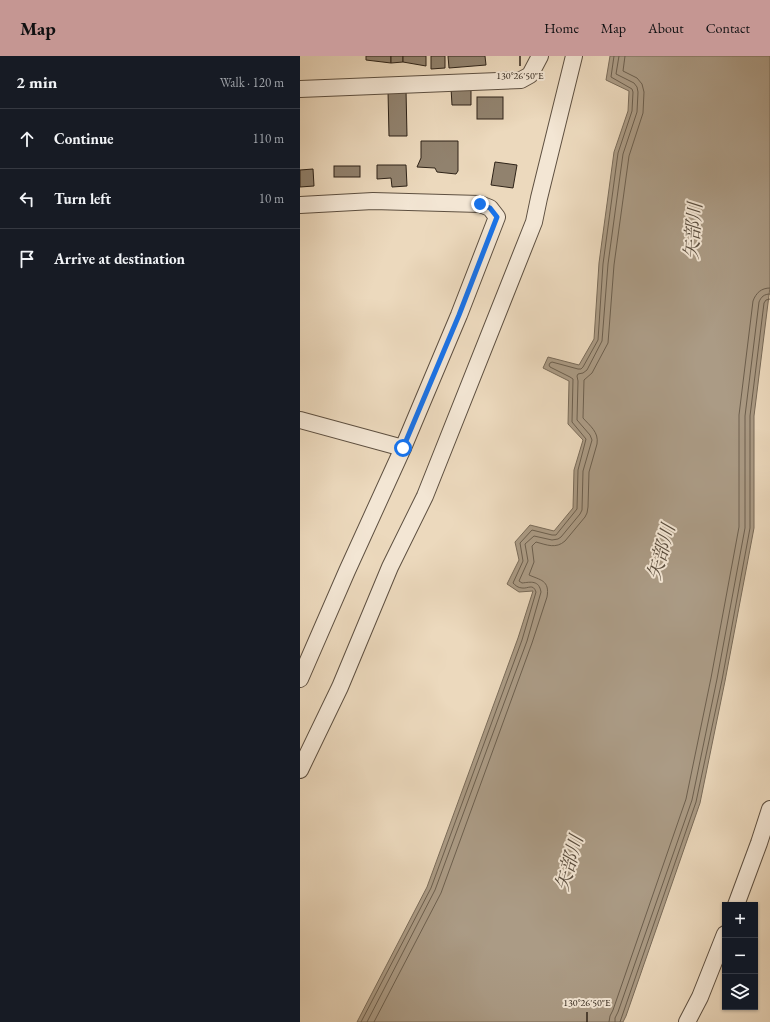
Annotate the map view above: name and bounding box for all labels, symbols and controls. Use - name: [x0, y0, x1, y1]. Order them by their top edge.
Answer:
- text: Map: [20, 16, 56, 41]
- text: Home: [544, 19, 579, 37]
- text: Map: [601, 19, 626, 37]
- text: About: [648, 19, 684, 37]
- text: Contact: [706, 19, 750, 37]
- text: 130°26'50"E: [496, 69, 544, 82]
- text: 2 min: [16, 71, 57, 93]
- text: Walk · 120 m: [220, 74, 284, 91]
- icon: ahead: [16, 128, 38, 150]
- text: Continue: [54, 129, 114, 148]
- text: 110 m: [253, 130, 284, 147]
- icon: left: [16, 188, 38, 210]
- text: Turn left: [54, 189, 111, 208]
- text: 10 m: [259, 190, 284, 207]
- route end: [471, 195, 489, 213]
- water label: 矢部川: [679, 200, 708, 260]
- icon: arrive: [16, 248, 38, 270]
- text: Arrive at destination: [54, 249, 185, 268]
- route start: [394, 439, 412, 457]
- water label: 矢部川: [641, 519, 681, 583]
- water label: 矢部川: [549, 830, 589, 894]
- map controls: [722, 902, 758, 1010]
- button: +: [722, 902, 758, 938]
- button: −: [722, 938, 758, 974]
- button: layers: [722, 974, 758, 1010]
- text: 130°26'50"E: [563, 996, 611, 1009]

